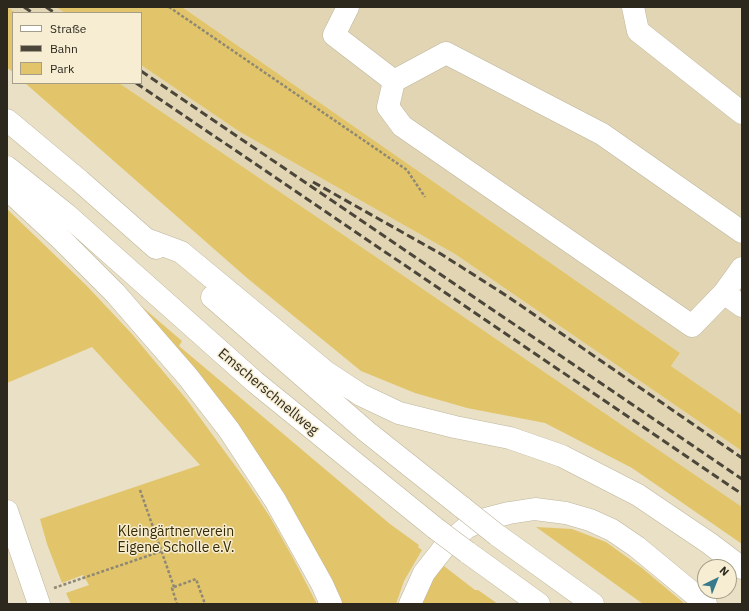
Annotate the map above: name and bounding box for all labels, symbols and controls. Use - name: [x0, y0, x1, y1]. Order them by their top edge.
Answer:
- legend: [12, 12, 142, 84]
- text: Straße: [50, 21, 86, 36]
- text: Bahn: [50, 41, 78, 56]
- text: Park: [50, 61, 74, 76]
- street label: Emscherschnellweg: [214, 345, 322, 439]
- park label: Kleingärtnerverein Eigene Scholle e.V.: [118, 524, 234, 556]
- north arrow: [697, 559, 737, 599]
- text: N: [717, 563, 732, 579]

